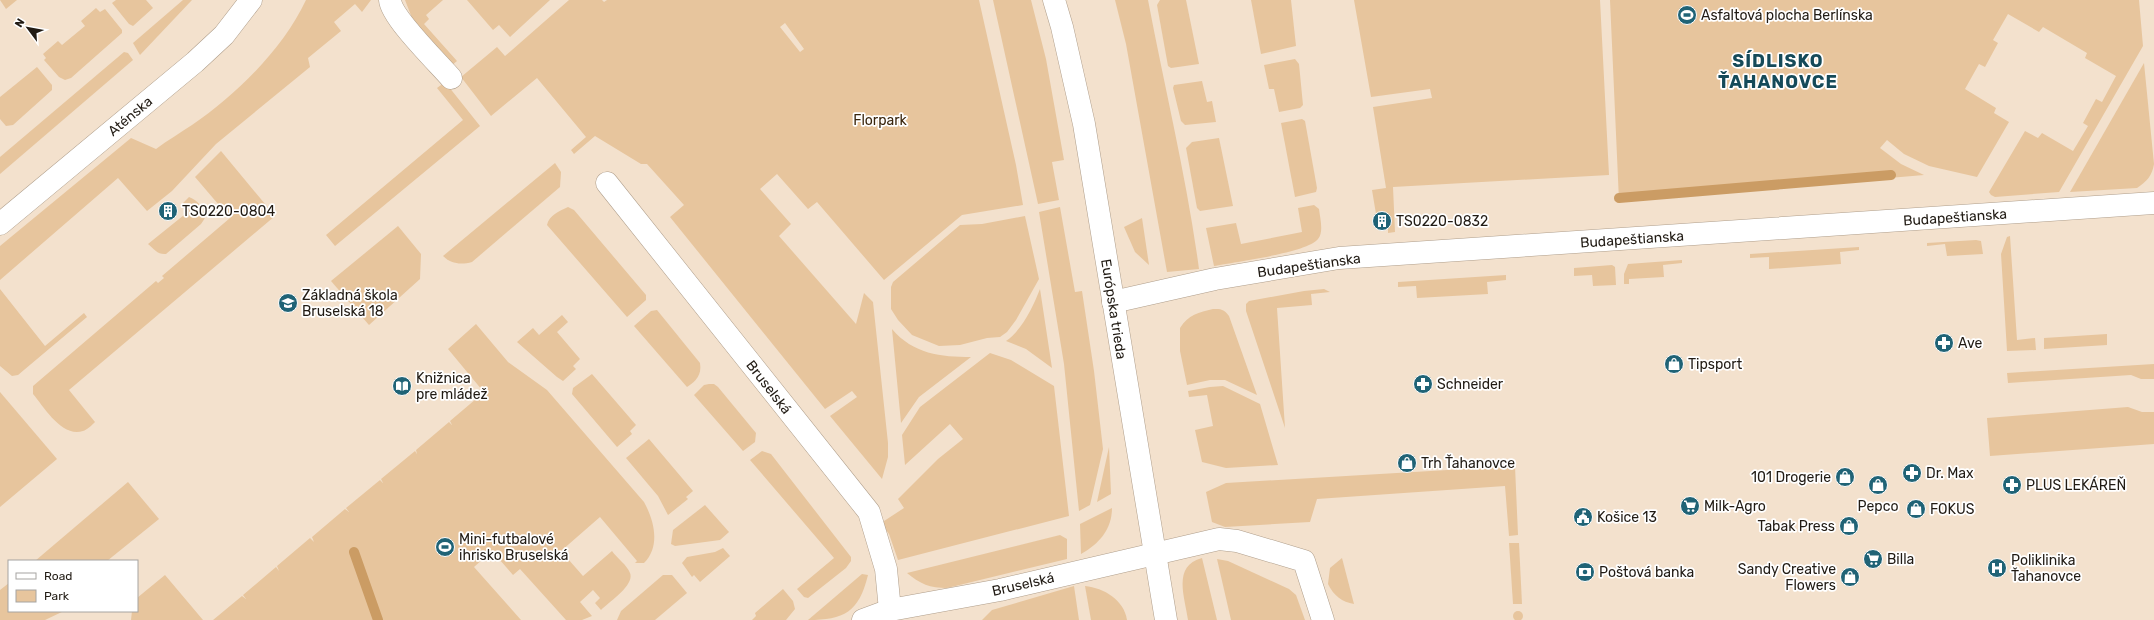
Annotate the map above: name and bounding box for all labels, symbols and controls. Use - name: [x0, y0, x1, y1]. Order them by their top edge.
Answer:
- sports icon: Asfaltová plocha Berlínska: [1676, 4, 1698, 26]
- place label: Asfaltová plocha Berlínska: [1701, 7, 1873, 24]
- north arrow: [8, 8, 48, 48]
- text: N: [12, 16, 28, 30]
- district label: SÍDLISKO ŤAHANOVCE: [1718, 50, 1838, 93]
- street label: Aténska: [105, 93, 156, 140]
- park label: Florpark: [853, 112, 908, 129]
- building icon: TS0220-0804: [157, 200, 179, 222]
- place label: TS0220-0804: [182, 203, 275, 220]
- street label: Budapeštianska: [1902, 205, 2008, 230]
- building icon: TS0220-0832: [1371, 210, 1393, 232]
- place label: TS0220-0832: [1396, 213, 1488, 230]
- street label: Budapeštianska: [1579, 227, 1685, 252]
- street label: Budapeštianska: [1256, 250, 1362, 281]
- street label: Európska trieda: [1097, 258, 1130, 361]
- place label: Základná škola Bruselská 18: [302, 287, 398, 320]
- school or university icon: Základná škola Bruselská 18: [277, 292, 299, 314]
- pharmacy icon: Ave: [1933, 332, 1955, 354]
- place label: Ave: [1958, 335, 1982, 352]
- shop icon: Tipsport: [1663, 353, 1685, 375]
- place label: Tipsport: [1688, 356, 1743, 373]
- street label: Bruselská: [742, 357, 795, 418]
- place label: Knižnica pre mládež: [416, 370, 488, 403]
- pharmacy icon: Schneider: [1412, 373, 1434, 395]
- library icon: Knižnica pre mládež: [391, 375, 413, 397]
- place label: Schneider: [1437, 376, 1504, 393]
- shop icon: Trh Ťahanovce: [1396, 452, 1418, 474]
- place label: Trh Ťahanovce: [1421, 454, 1515, 472]
- pharmacy icon: Dr. Max: [1901, 462, 1923, 484]
- place label: Dr. Max: [1926, 465, 1974, 482]
- shop icon: 101 Drogerie: [1834, 466, 1856, 488]
- place label: 101 Drogerie: [1751, 469, 1831, 486]
- shop icon: Pepco: [1867, 474, 1889, 496]
- pharmacy icon: PLUS LEKÁREŇ: [2001, 474, 2023, 496]
- place label: PLUS LEKÁREŇ: [2026, 476, 2126, 494]
- supermarket icon: Milk-Agro: [1679, 495, 1701, 517]
- place label: Milk-Agro: [1704, 498, 1766, 515]
- place label: Pepco: [1858, 498, 1898, 515]
- shop icon: FOKUS: [1905, 498, 1927, 520]
- place label: FOKUS: [1930, 501, 1975, 518]
- public building icon: Košice 13: [1572, 506, 1594, 528]
- place label: Košice 13: [1597, 509, 1657, 526]
- shop icon: Tabak Press: [1838, 515, 1860, 537]
- place label: Tabak Press: [1758, 518, 1835, 535]
- place label: Mini-futbalové ihrisko Bruselská: [459, 531, 569, 564]
- sports icon: Mini-futbalové ihrisko Bruselská: [434, 536, 456, 558]
- supermarket icon: Billa: [1862, 548, 1884, 570]
- place label: Billa: [1887, 551, 1914, 568]
- place label: Poliklinika Ťahanovce: [2011, 552, 2081, 585]
- hospital icon: Poliklinika Ťahanovce: [1986, 557, 2008, 579]
- legend: [8, 560, 138, 612]
- bank icon: Poštová banka: [1574, 561, 1596, 583]
- place label: Sandy Creative Flowers: [1738, 561, 1836, 594]
- place label: Poštová banka: [1599, 564, 1694, 581]
- shop icon: Sandy Creative Flowers: [1839, 566, 1861, 588]
- text: Road: [44, 569, 72, 583]
- street label: Bruselská: [990, 569, 1056, 600]
- text: Park: [44, 589, 70, 603]

